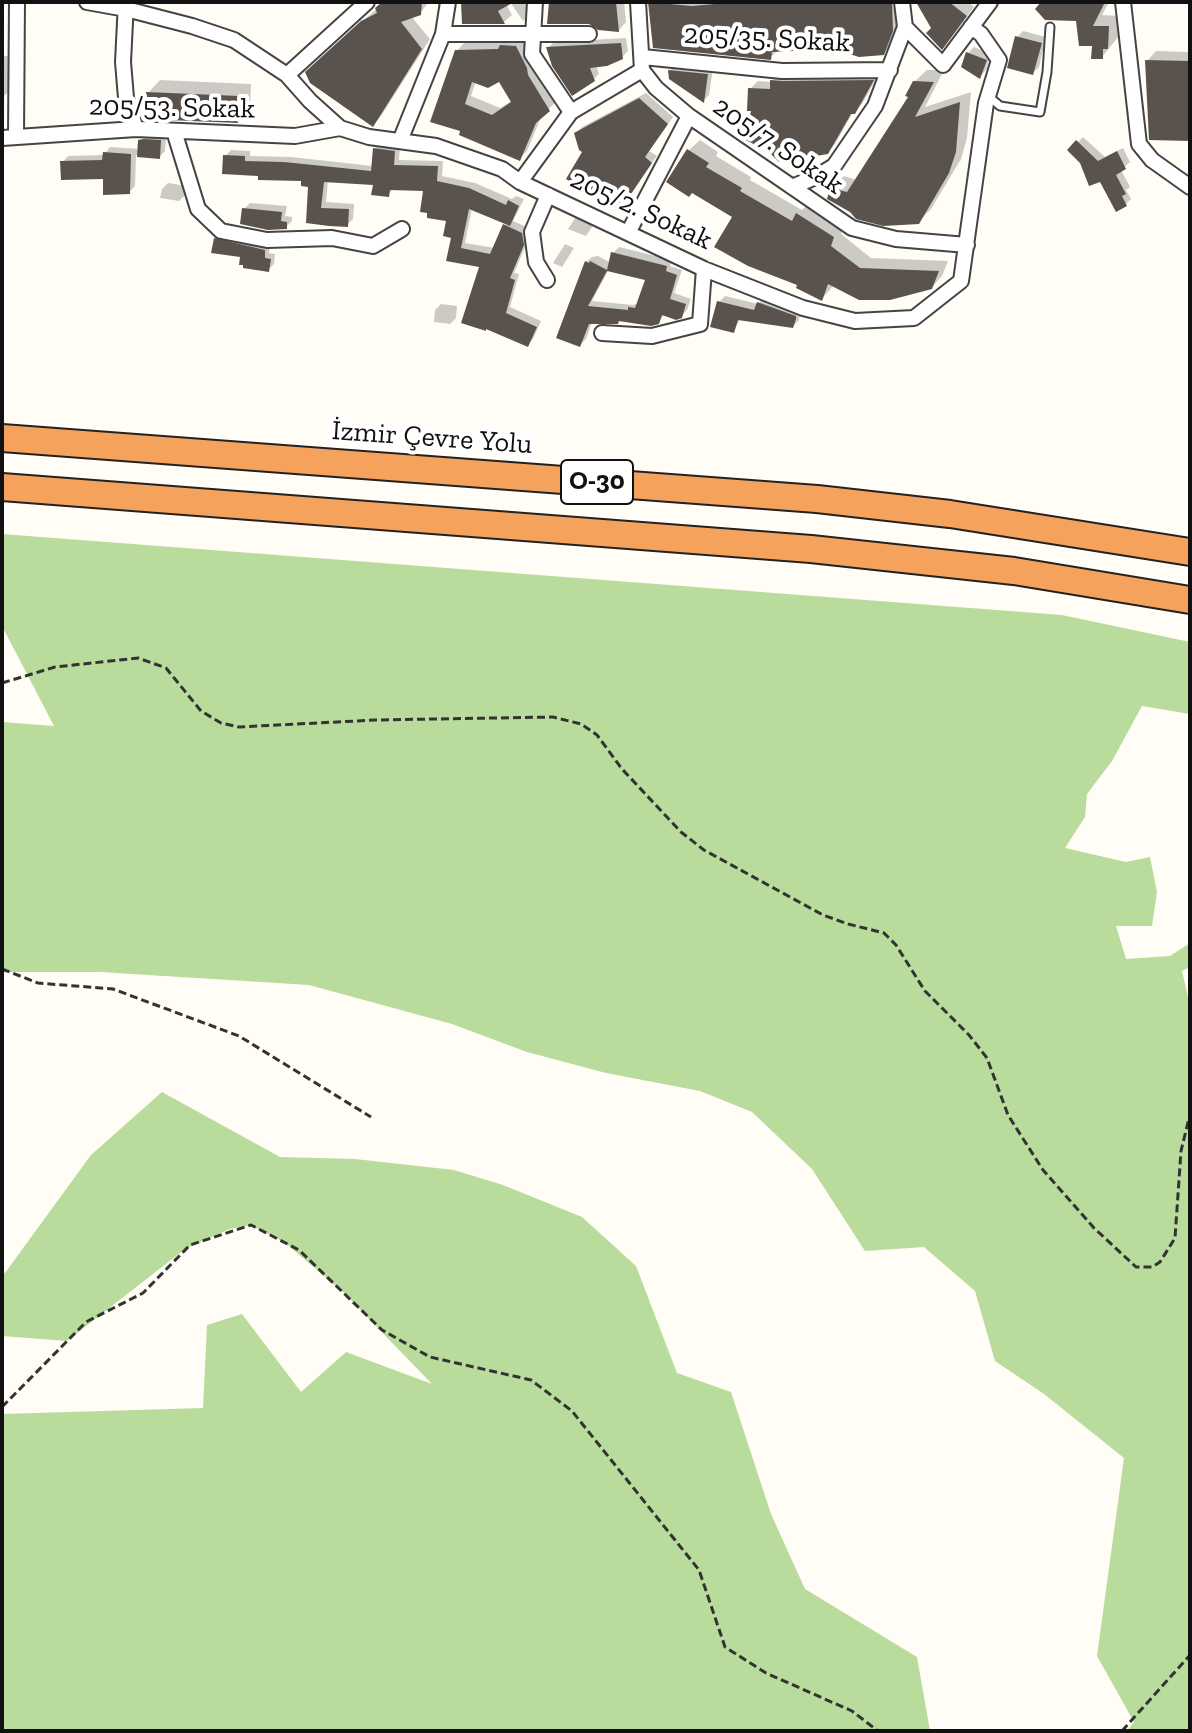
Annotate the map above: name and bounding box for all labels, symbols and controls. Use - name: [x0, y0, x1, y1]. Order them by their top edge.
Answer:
- street label: 205/35. Sokak: [683, 18, 851, 60]
- street label: 205/53. Sokak: [89, 90, 255, 126]
- street label: 205/7. Sokak: [706, 90, 850, 202]
- street label: 205/2. Sokak: [565, 163, 717, 257]
- street label: İzmir Çevre Yolu: [331, 414, 533, 462]
- road number: O-30: [561, 460, 633, 504]

